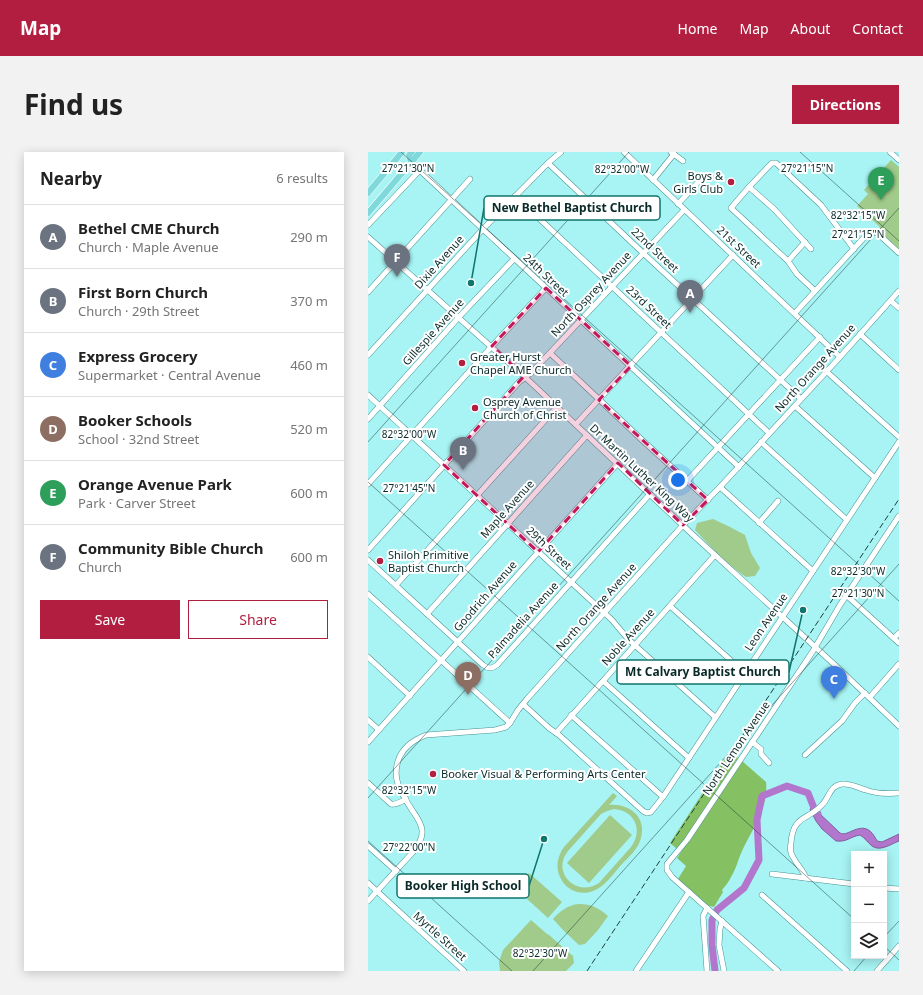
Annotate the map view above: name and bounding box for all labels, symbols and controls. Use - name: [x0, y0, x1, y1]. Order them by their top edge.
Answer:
- text: Map: [20, 15, 61, 41]
- text: Home: [678, 19, 717, 38]
- text: Map: [739, 19, 769, 38]
- text: About: [791, 19, 830, 38]
- text: Contact: [852, 19, 903, 38]
- text: Find us: [24, 85, 123, 123]
- button: Directions: [792, 85, 899, 124]
- text: 27°21'30"N: [382, 161, 434, 175]
- text: 27°21'15"N: [781, 161, 833, 175]
- text: 82°32'00"W: [595, 162, 650, 176]
- text: Nearby: [40, 167, 102, 190]
- pin: E: [868, 167, 894, 200]
- place label: Boys & Girls Club: [673, 168, 724, 196]
- text: 6 results: [276, 169, 328, 187]
- marker: Boys & Girls Club: [726, 177, 736, 187]
- callout: New Bethel Baptist Church: [484, 196, 660, 220]
- text: New Bethel Baptist Church: [492, 199, 652, 216]
- text: 82°32'15"W: [831, 208, 886, 222]
- text: Bethel CME Church: [78, 218, 220, 238]
- street label: 21st Street: [714, 222, 765, 271]
- street label: 22nd Street: [628, 224, 682, 276]
- text: 27°21'15"N: [832, 227, 884, 241]
- text: A: [49, 228, 58, 246]
- text: 290 m: [290, 228, 328, 246]
- street label: Dixie Avenue: [411, 232, 467, 292]
- text: Church · Maple Avenue: [78, 238, 219, 256]
- pin: F: [384, 244, 410, 277]
- street label: North Osprey Avenue: [547, 248, 634, 339]
- street label: 24th Street: [520, 250, 572, 300]
- pin: A: [677, 280, 703, 313]
- text: First Born Church: [78, 282, 208, 302]
- street label: 23rd Street: [623, 282, 675, 332]
- text: B: [49, 292, 57, 310]
- text: 370 m: [290, 292, 328, 310]
- street label: Gillespie Avenue: [399, 295, 467, 368]
- text: Church · 29th Street: [78, 302, 199, 320]
- street label: North Orange Avenue: [771, 320, 858, 415]
- text: Express Grocery: [78, 346, 197, 366]
- place label: Greater Hurst Chapel AME Church: [470, 349, 572, 377]
- text: C: [49, 356, 57, 374]
- text: 460 m: [290, 356, 328, 374]
- marker: Greater Hurst Chapel AME Church: [457, 358, 467, 368]
- text: Supermarket · Central Avenue: [78, 366, 261, 384]
- place label: Osprey Avenue Church of Christ: [483, 394, 567, 422]
- marker: Osprey Avenue Church of Christ: [470, 403, 480, 413]
- text: Booker Schools: [78, 410, 192, 430]
- text: D: [48, 420, 58, 438]
- text: 520 m: [290, 420, 328, 438]
- street label: Dr Martin Luther King Way: [587, 420, 698, 525]
- text: 82°32'00"W: [382, 427, 437, 441]
- text: School · 32nd Street: [78, 430, 199, 448]
- pin: B: [450, 437, 476, 470]
- your location: [668, 470, 688, 490]
- text: Orange Avenue Park: [78, 474, 232, 494]
- street label: Maple Avenue: [476, 476, 537, 541]
- text: 27°21'45"N: [383, 481, 435, 495]
- text: E: [49, 484, 57, 502]
- text: 600 m: [290, 484, 328, 502]
- text: Park · Carver Street: [78, 494, 196, 512]
- street label: 29th Street: [523, 523, 575, 573]
- text: Community Bible Church: [78, 538, 264, 558]
- place label: Shiloh Primitive Baptist Church: [388, 547, 469, 575]
- text: F: [49, 548, 57, 566]
- text: 600 m: [290, 548, 328, 566]
- marker: Shiloh Primitive Baptist Church: [375, 556, 385, 566]
- street label: Goodrich Avenue: [450, 557, 519, 634]
- text: Church: [78, 558, 122, 576]
- street label: North Orange Avenue: [552, 559, 639, 654]
- text: 82°32'30"W: [831, 564, 886, 578]
- street label: Palmadelia Avenue: [484, 578, 561, 661]
- text: 27°21'30"N: [832, 586, 884, 600]
- street label: Leon Avenue: [741, 590, 791, 654]
- button: Save: [40, 600, 180, 639]
- button: Share: [188, 600, 328, 639]
- street label: Noble Avenue: [598, 605, 657, 669]
- callout: Mt Calvary Baptist Church: [617, 660, 789, 684]
- pin: D: [455, 662, 481, 695]
- text: Mt Calvary Baptist Church: [625, 663, 781, 680]
- pin: C: [821, 666, 847, 699]
- street label: North Lemon Avenue: [699, 698, 773, 798]
- place label: Booker Visual & Performing Arts Center: [441, 766, 646, 781]
- marker: Booker Visual & Performing Arts Center: [428, 769, 438, 779]
- text: 82°32'15"W: [382, 783, 437, 797]
- text: 27°22'00"N: [383, 840, 435, 854]
- map controls: [851, 851, 887, 959]
- button: +: [851, 851, 887, 887]
- callout: Booker High School: [397, 874, 529, 898]
- text: Booker High School: [405, 877, 521, 894]
- button: −: [851, 887, 887, 923]
- street label: Myrtle Street: [411, 908, 470, 964]
- button: layers: [851, 923, 887, 959]
- text: 82°32'30"W: [513, 946, 568, 960]

